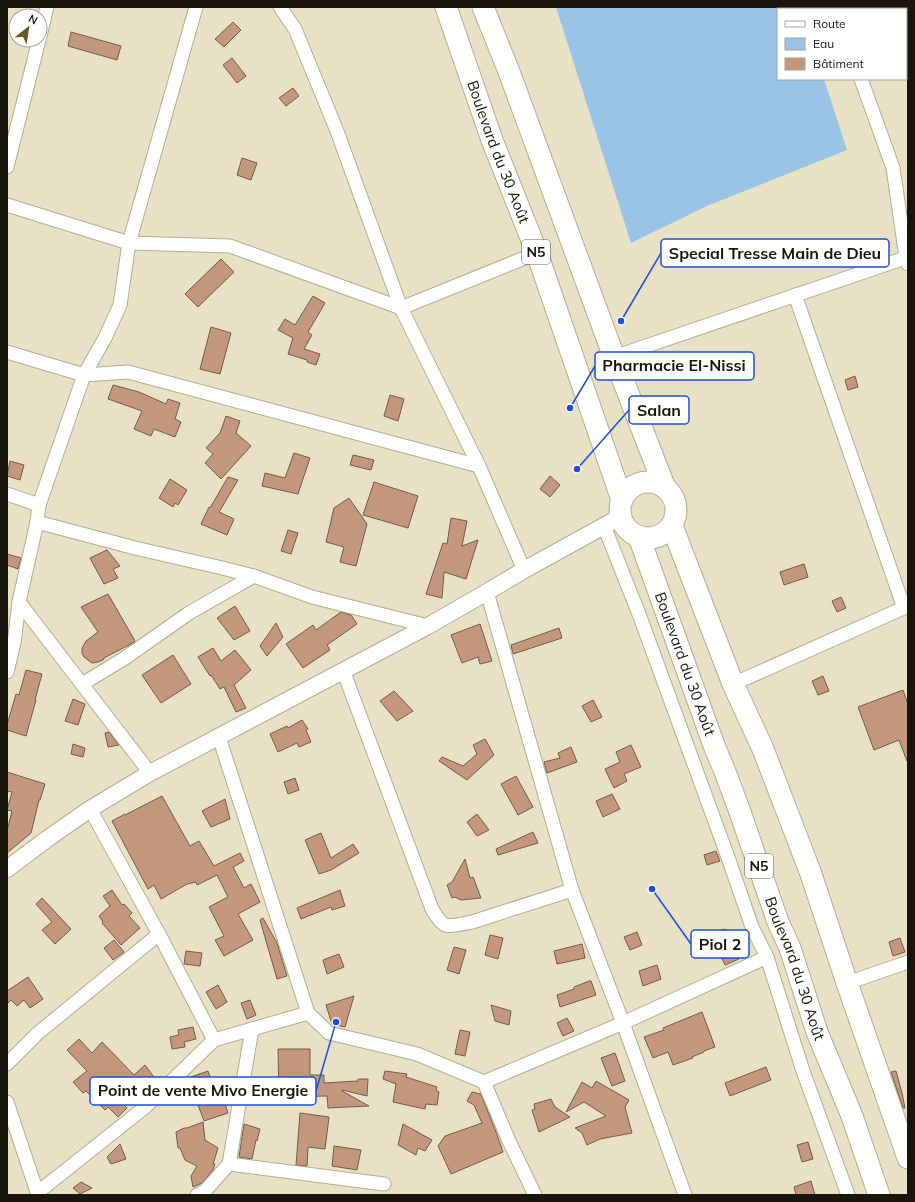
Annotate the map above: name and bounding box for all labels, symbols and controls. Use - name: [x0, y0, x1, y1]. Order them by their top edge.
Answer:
- north arrow: [8, 8, 48, 48]
- legend: [777, 8, 907, 80]
- text: N: [26, 11, 40, 27]
- text: Route: [813, 16, 846, 31]
- text: Eau: [813, 36, 834, 51]
- text: Bâtiment: [813, 56, 864, 71]
- street label: Boulevard du 30 Août: [463, 78, 534, 226]
- callout: Special Tresse Main de Dieu: [661, 239, 889, 267]
- road number: N5: [522, 240, 550, 264]
- text: Special Tresse Main de Dieu: [669, 243, 881, 263]
- callout: Pharmacie El-Nissi: [595, 352, 754, 380]
- text: Pharmacie El-Nissi: [602, 355, 746, 375]
- callout: Salan: [629, 396, 689, 424]
- text: Salan: [637, 400, 681, 420]
- street label: Boulevard du 30 Août: [651, 589, 720, 738]
- road number: N5: [745, 854, 773, 878]
- street label: Boulevard du 30 Août: [761, 894, 829, 1043]
- callout: Piol 2: [691, 930, 749, 958]
- text: Piol 2: [699, 934, 741, 954]
- callout: Point de vente Mivo Energie: [90, 1077, 316, 1105]
- text: Point de vente Mivo Energie: [98, 1080, 309, 1100]

